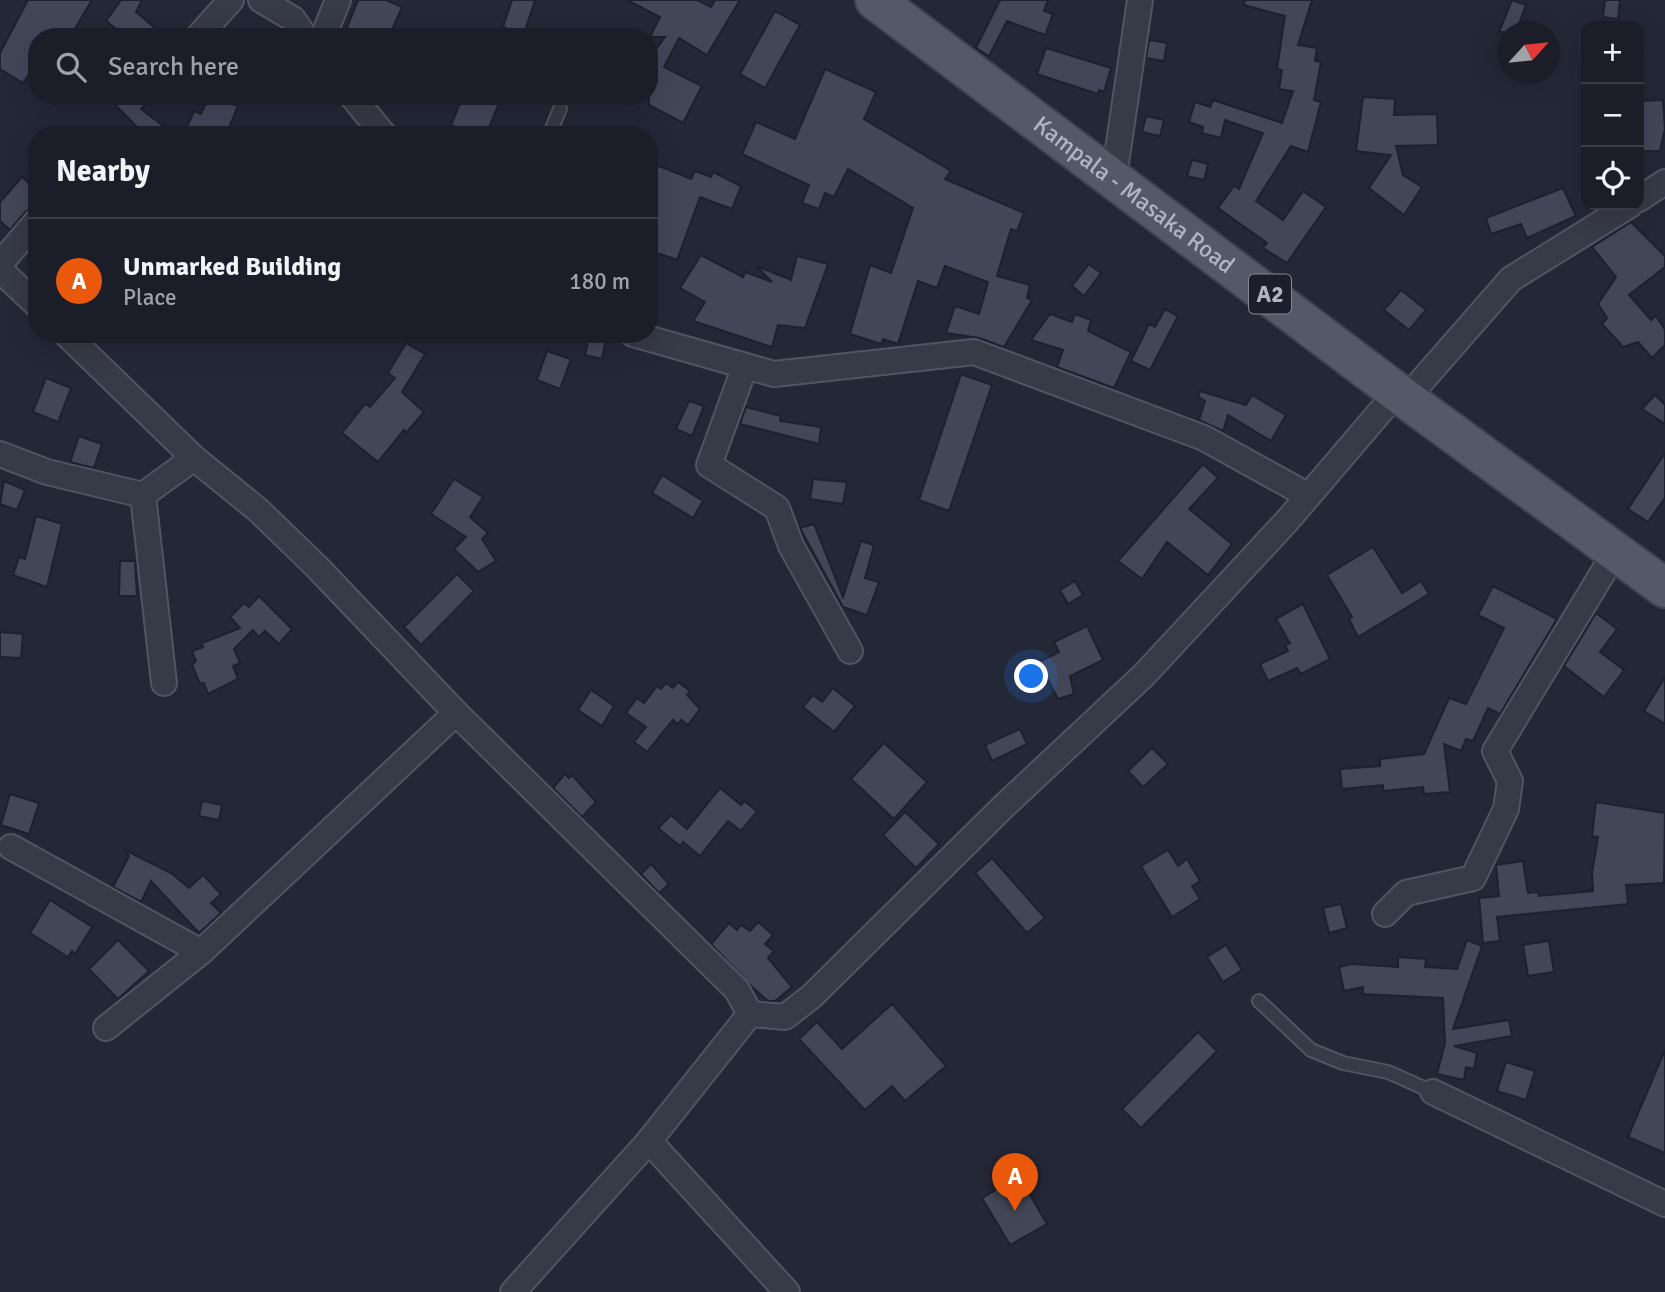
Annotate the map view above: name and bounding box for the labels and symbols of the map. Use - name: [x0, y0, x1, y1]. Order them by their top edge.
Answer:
- north arrow: [1497, 21, 1560, 84]
- street label: Kampala - Masaka Road: [1028, 109, 1241, 280]
- road number: A2: [1249, 274, 1291, 314]
- your location: [1014, 659, 1048, 693]
- pin: A: [992, 1153, 1038, 1211]

